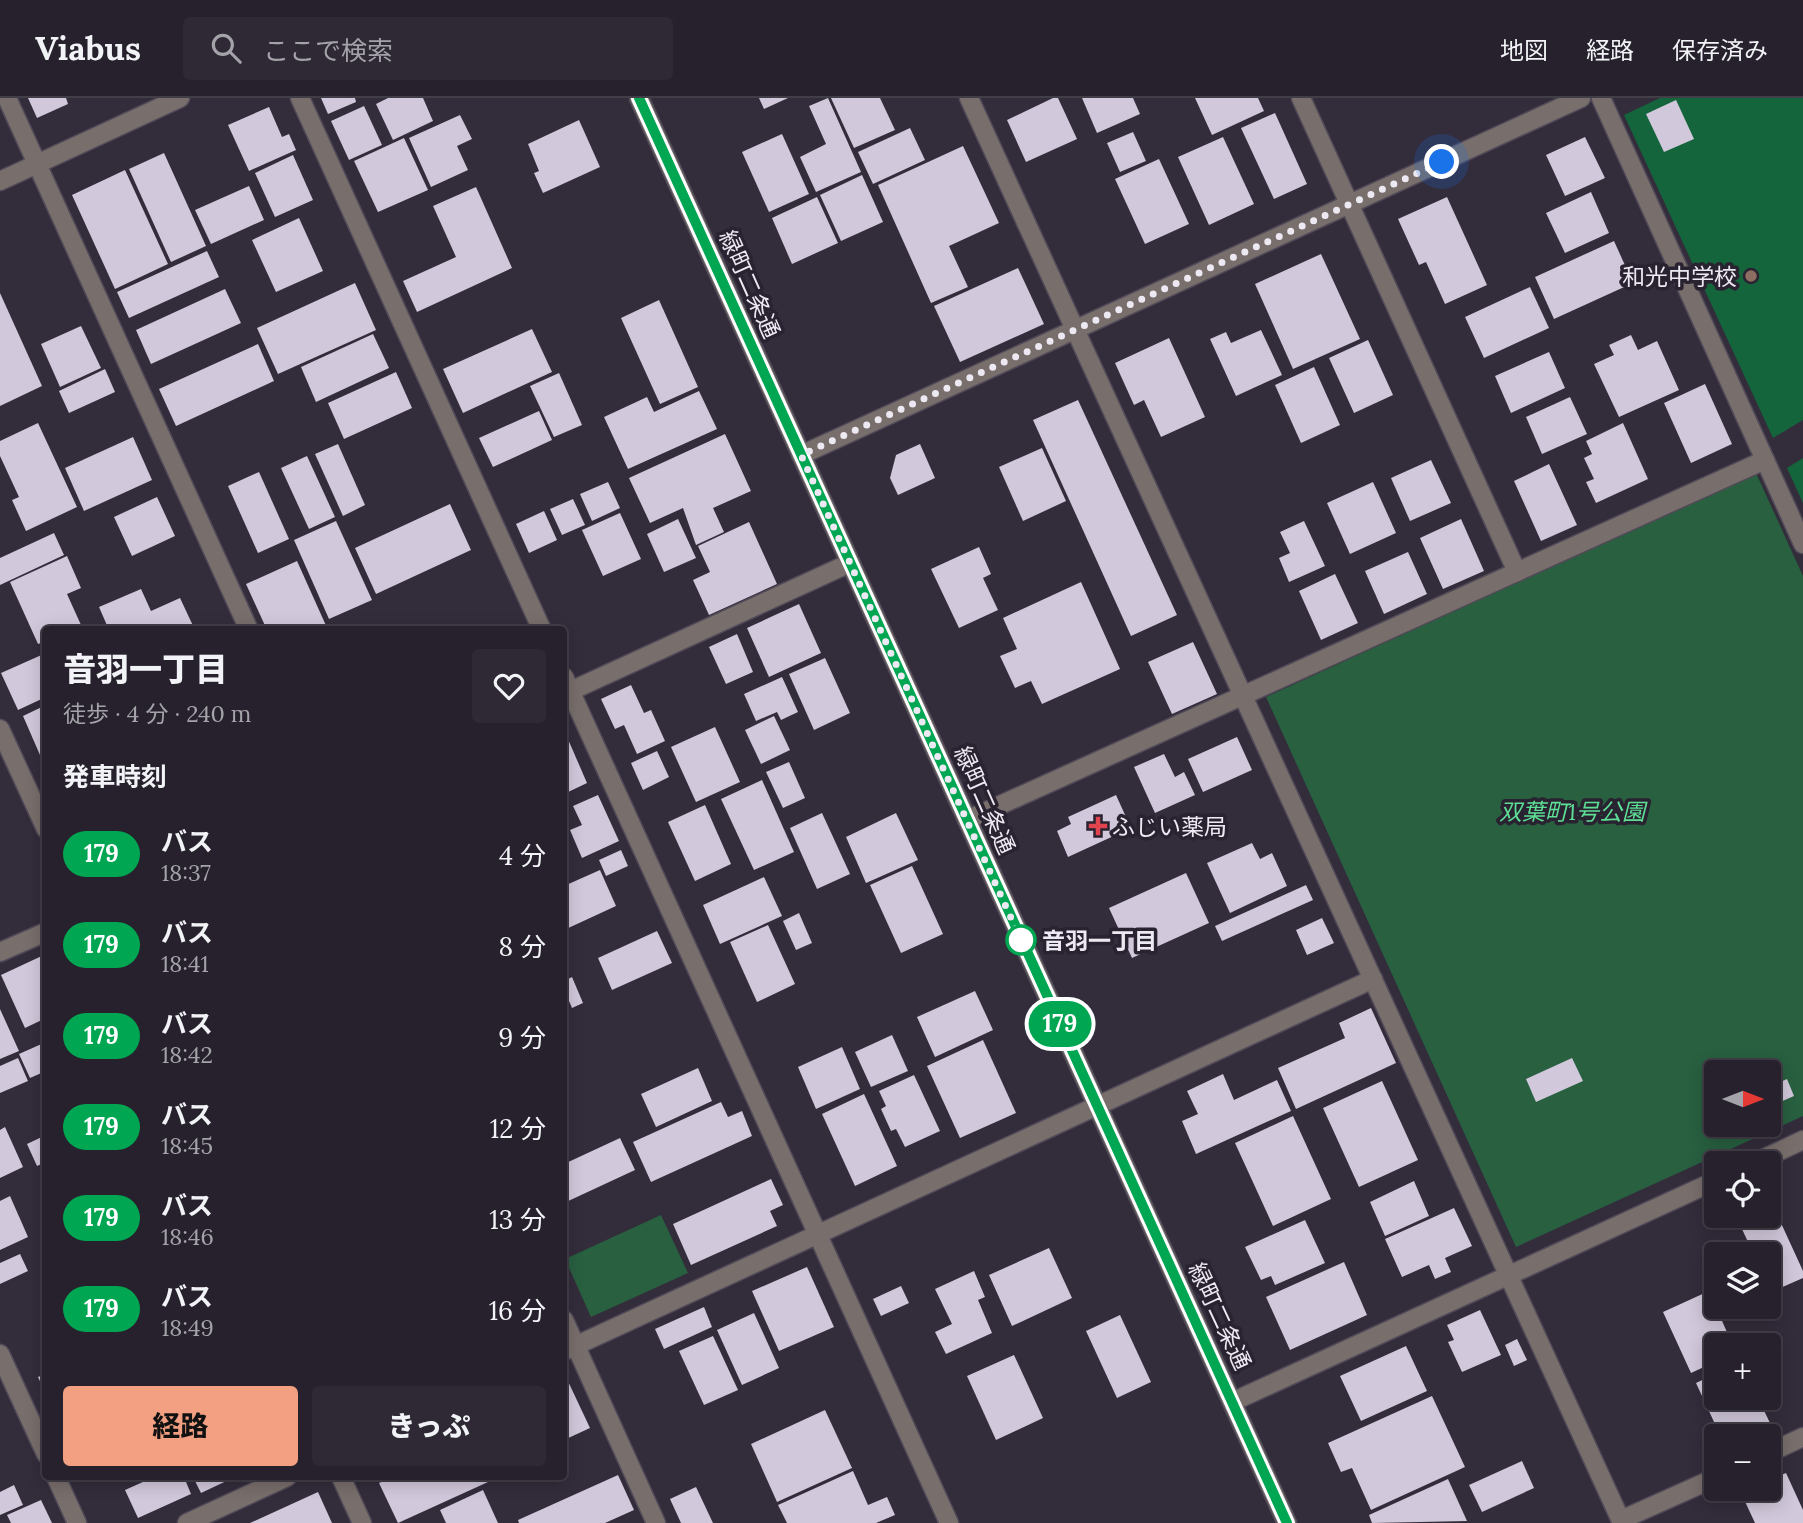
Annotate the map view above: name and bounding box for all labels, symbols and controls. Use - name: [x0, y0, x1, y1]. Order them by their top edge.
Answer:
- search box: [183, 17, 673, 80]
- text: Viabus: [35, 27, 141, 69]
- icon: search: [207, 29, 245, 67]
- text: ここで検索: [263, 34, 393, 67]
- text: 地図: [1500, 35, 1548, 66]
- text: 経路: [1586, 35, 1634, 66]
- text: 保存済み: [1672, 35, 1768, 66]
- your location: [1424, 144, 1459, 179]
- street label: 緑町二条通: [713, 226, 787, 342]
- place label: 和光中学校: [1622, 262, 1737, 291]
- marker: 和光中学校: [1743, 268, 1759, 284]
- text: 音羽一丁目: [63, 648, 228, 690]
- button: heart: [472, 649, 546, 723]
- text: 徒歩 · 4 分 · 240 m: [63, 699, 251, 728]
- street label: 緑町二条通: [948, 742, 1022, 858]
- text: 発車時刻: [63, 760, 167, 793]
- park label: 双葉町1号公園: [1499, 797, 1648, 826]
- place label: ふじい薬局: [1112, 812, 1227, 841]
- marker: ふじい薬局: [1090, 818, 1106, 834]
- text: バス: [161, 825, 213, 858]
- text: 179: [84, 838, 119, 869]
- text: 4 分: [499, 839, 546, 872]
- text: 18:37: [161, 858, 211, 887]
- text: バス: [161, 916, 213, 949]
- marker: 音羽一丁目: [1006, 925, 1036, 955]
- place label: 音羽一丁目: [1042, 926, 1157, 955]
- text: 179: [84, 929, 119, 960]
- text: 8 分: [499, 930, 546, 963]
- text: 18:41: [161, 949, 209, 978]
- line badge: 179: [1020, 1001, 1100, 1047]
- text: バス: [161, 1007, 213, 1040]
- text: 179: [1043, 1008, 1077, 1039]
- text: 179: [84, 1020, 119, 1051]
- text: 9 分: [498, 1021, 546, 1054]
- text: 18:42: [161, 1040, 213, 1069]
- north arrow: [1704, 1060, 1782, 1138]
- map controls: [1704, 1060, 1781, 1501]
- text: バス: [161, 1098, 213, 1131]
- text: 179: [84, 1111, 119, 1142]
- text: 12 分: [490, 1112, 546, 1145]
- text: 18:45: [161, 1131, 213, 1160]
- button: locate: [1704, 1151, 1781, 1228]
- text: バス: [161, 1189, 213, 1222]
- text: 179: [84, 1202, 119, 1233]
- text: 13 分: [489, 1203, 546, 1236]
- text: 18:46: [161, 1222, 214, 1251]
- button: layers: [1704, 1242, 1781, 1319]
- street label: 緑町二条通: [1183, 1258, 1257, 1374]
- text: バス: [161, 1280, 213, 1313]
- text: 179: [84, 1293, 119, 1324]
- text: 16 分: [489, 1294, 546, 1327]
- text: 18:49: [161, 1313, 214, 1342]
- button: +: [1704, 1333, 1781, 1410]
- button: 経路: [63, 1386, 298, 1466]
- button: きっぷ: [312, 1386, 546, 1466]
- button: −: [1704, 1424, 1781, 1501]

